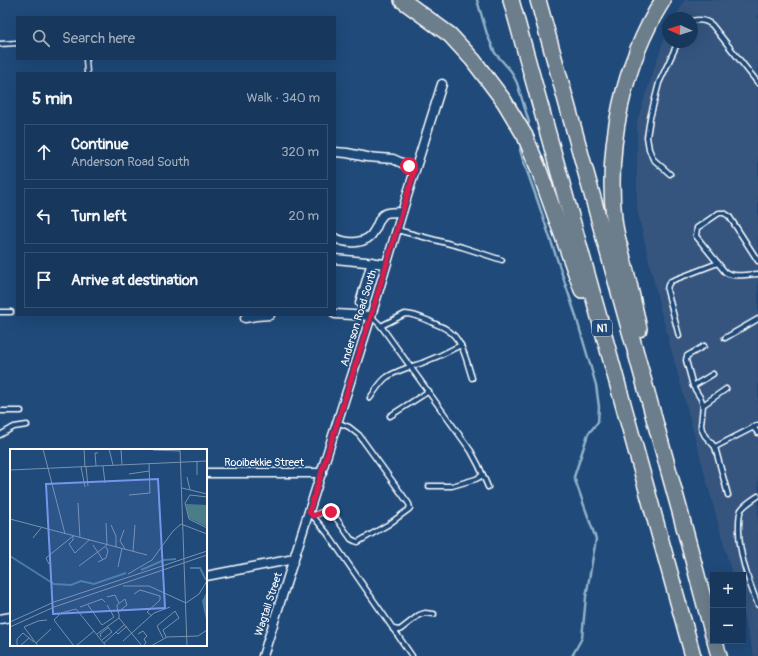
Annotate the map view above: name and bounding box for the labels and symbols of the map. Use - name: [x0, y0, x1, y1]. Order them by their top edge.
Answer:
- north arrow: [662, 12, 698, 48]
- route start: [400, 157, 418, 175]
- street label: Anderson Road South: [338, 268, 379, 368]
- road number: N1: [592, 320, 612, 336]
- inset map: [10, 449, 207, 646]
- street label: Rooibekkie Street: [224, 456, 304, 469]
- route end: [322, 503, 340, 521]
- street label: Wagtail Street: [252, 570, 285, 638]

